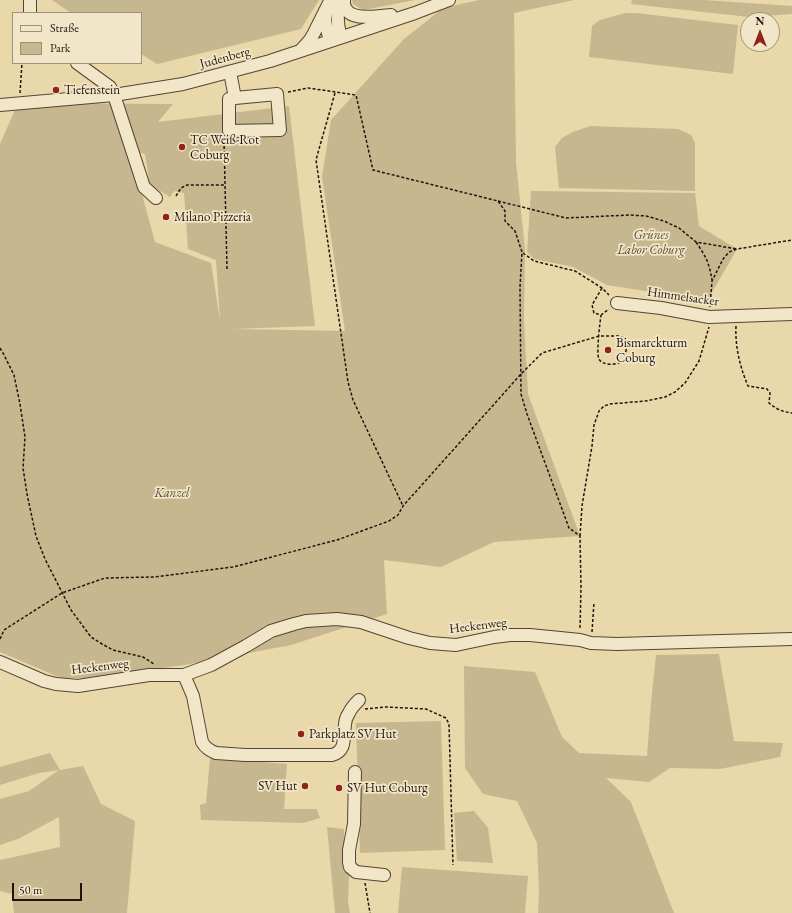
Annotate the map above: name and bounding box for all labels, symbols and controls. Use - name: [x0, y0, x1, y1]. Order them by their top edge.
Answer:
- legend: [12, 12, 142, 64]
- north arrow: [740, 12, 780, 52]
- text: N: [756, 14, 764, 28]
- text: Straße: [50, 20, 79, 36]
- text: Park: [50, 40, 70, 56]
- street label: Judenberg: [198, 44, 252, 72]
- place label: Tiefenstein: [64, 82, 120, 98]
- marker: Tiefenstein: [51, 85, 61, 95]
- place label: TC Weiß-Rot Coburg: [190, 132, 259, 163]
- marker: TC Weiß-Rot Coburg: [177, 142, 187, 152]
- place label: Milano Pizzeria: [174, 209, 251, 225]
- marker: Milano Pizzeria: [161, 212, 171, 222]
- park label: Grünes Labor Coburg: [617, 227, 685, 258]
- street label: Himmelsacker: [646, 284, 720, 310]
- place label: Bismarckturm Coburg: [616, 335, 687, 366]
- marker: Bismarckturm Coburg: [603, 345, 613, 355]
- park label: Kanzel: [154, 485, 190, 501]
- street label: Heckenweg: [448, 615, 508, 637]
- street label: Heckenweg: [70, 656, 130, 678]
- place label: Parkplatz SV Hut: [309, 726, 396, 742]
- marker: Parkplatz SV Hut: [296, 729, 306, 739]
- place label: SV Hut: [258, 778, 297, 794]
- place label: SV Hut Coburg: [347, 780, 428, 796]
- marker: SV Hut: [300, 781, 310, 791]
- marker: SV Hut Coburg: [334, 783, 344, 793]
- scale bar: [14, 875, 84, 901]
- text: 50 m: [19, 882, 42, 898]

